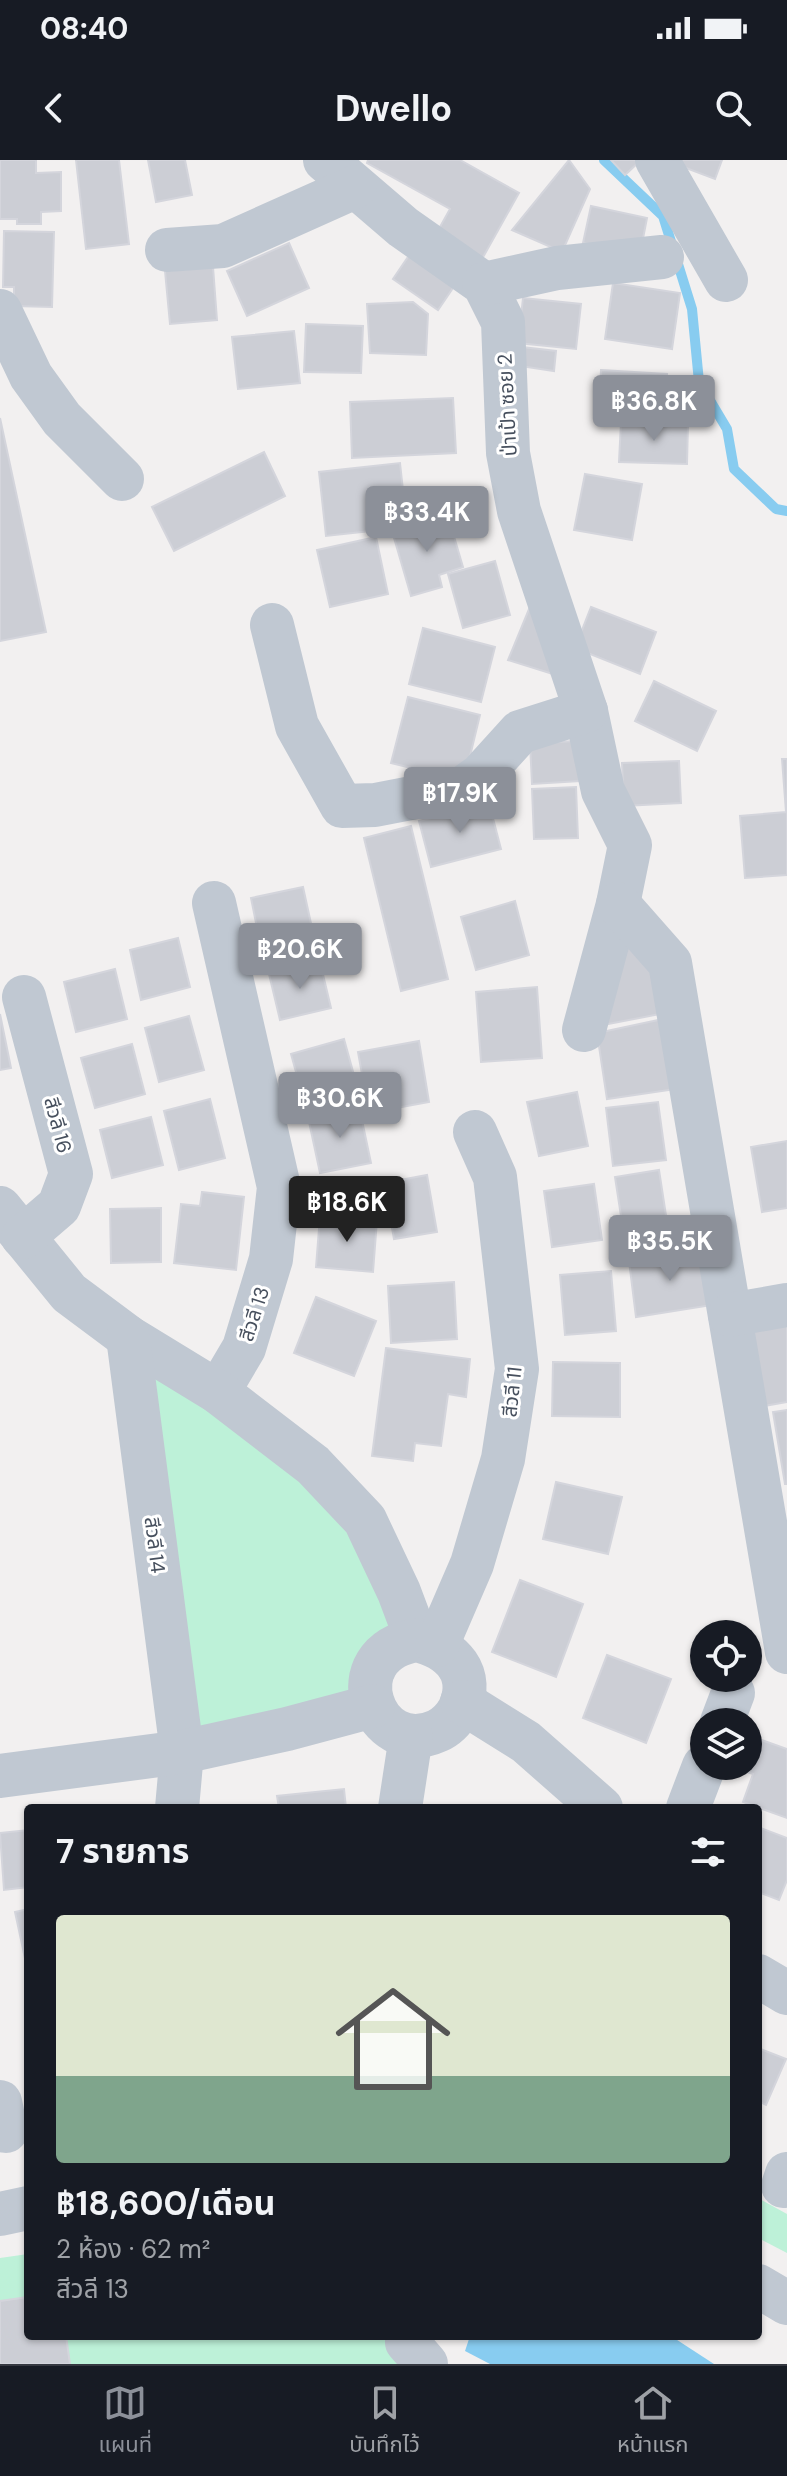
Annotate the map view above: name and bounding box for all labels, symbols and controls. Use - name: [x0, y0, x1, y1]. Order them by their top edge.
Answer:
- text: 08:40: [40, 9, 128, 48]
- text: Dwello: [335, 85, 452, 132]
- icon: back: [32, 86, 76, 130]
- icon: search: [711, 86, 755, 130]
- street label: ป่าเป้า ซอย 2: [491, 353, 523, 457]
- pin: ฿36.8K: [589, 375, 719, 443]
- text: ฿36.8K: [611, 384, 697, 418]
- pin: ฿33.4K: [362, 486, 492, 554]
- text: ฿33.4K: [384, 495, 470, 529]
- pin: ฿17.9K: [395, 767, 525, 835]
- text: ฿17.9K: [422, 776, 498, 810]
- pin: ฿20.6K: [235, 923, 365, 991]
- text: ฿20.6K: [257, 932, 343, 966]
- pin: ฿30.6K: [275, 1072, 405, 1140]
- text: ฿30.6K: [296, 1081, 384, 1115]
- street label: สีวลี 16: [38, 1094, 78, 1156]
- pin: ฿18.6K: [282, 1176, 412, 1244]
- text: ฿18.6K: [307, 1185, 387, 1219]
- pin: ฿35.5K: [605, 1215, 735, 1283]
- text: ฿35.5K: [627, 1224, 713, 1258]
- street label: สีวลี 13: [233, 1283, 275, 1345]
- street label: สีวลี 11: [496, 1366, 528, 1418]
- street label: สีวลี 14: [139, 1515, 171, 1575]
- map controls: [690, 1620, 762, 1780]
- button: locate: [690, 1620, 762, 1692]
- button: layers: [690, 1708, 762, 1780]
- text: 7 รายการ: [56, 1829, 189, 1874]
- icon: filters: [686, 1830, 730, 1874]
- icon: home: [321, 1967, 465, 2111]
- text: ฿18,600/เดือน: [56, 2181, 276, 2226]
- text: 2 ห้อง · 62 m²: [56, 2232, 210, 2266]
- text: สีวลี 13: [56, 2272, 129, 2306]
- tab: แผนที่: [99, 2381, 152, 2462]
- tab: บันทึกไว้: [349, 2381, 420, 2462]
- tab: หน้าแรก: [617, 2381, 688, 2462]

